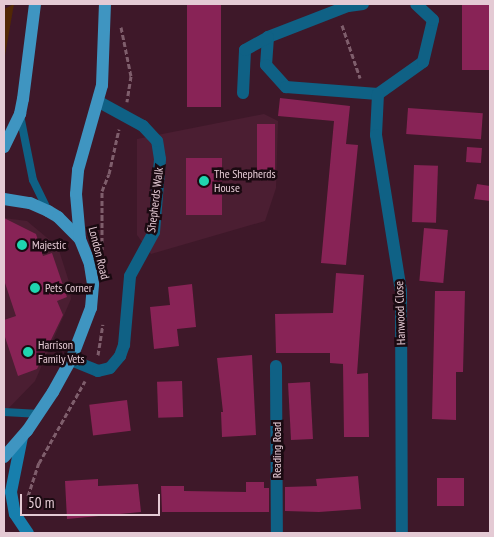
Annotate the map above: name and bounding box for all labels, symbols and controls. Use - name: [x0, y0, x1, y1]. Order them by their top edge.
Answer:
- street label: Shepherds Walk: [144, 166, 166, 234]
- place label: The Shepherds House: [214, 167, 276, 195]
- marker: The Shepherds House: [198, 175, 210, 187]
- street label: London Road: [86, 225, 112, 281]
- place label: Majestic: [32, 238, 66, 252]
- marker: Majestic: [16, 239, 28, 251]
- place label: Pets Corner: [45, 281, 92, 295]
- street label: Hanwood Close: [392, 281, 408, 345]
- marker: Pets Corner: [29, 282, 41, 294]
- place label: Harrison Family Vets: [38, 338, 85, 366]
- marker: Harrison Family Vets: [22, 346, 34, 358]
- street label: Reading Road: [270, 422, 284, 478]
- scale bar: [22, 484, 162, 516]
- text: 50 m: [28, 493, 54, 512]

